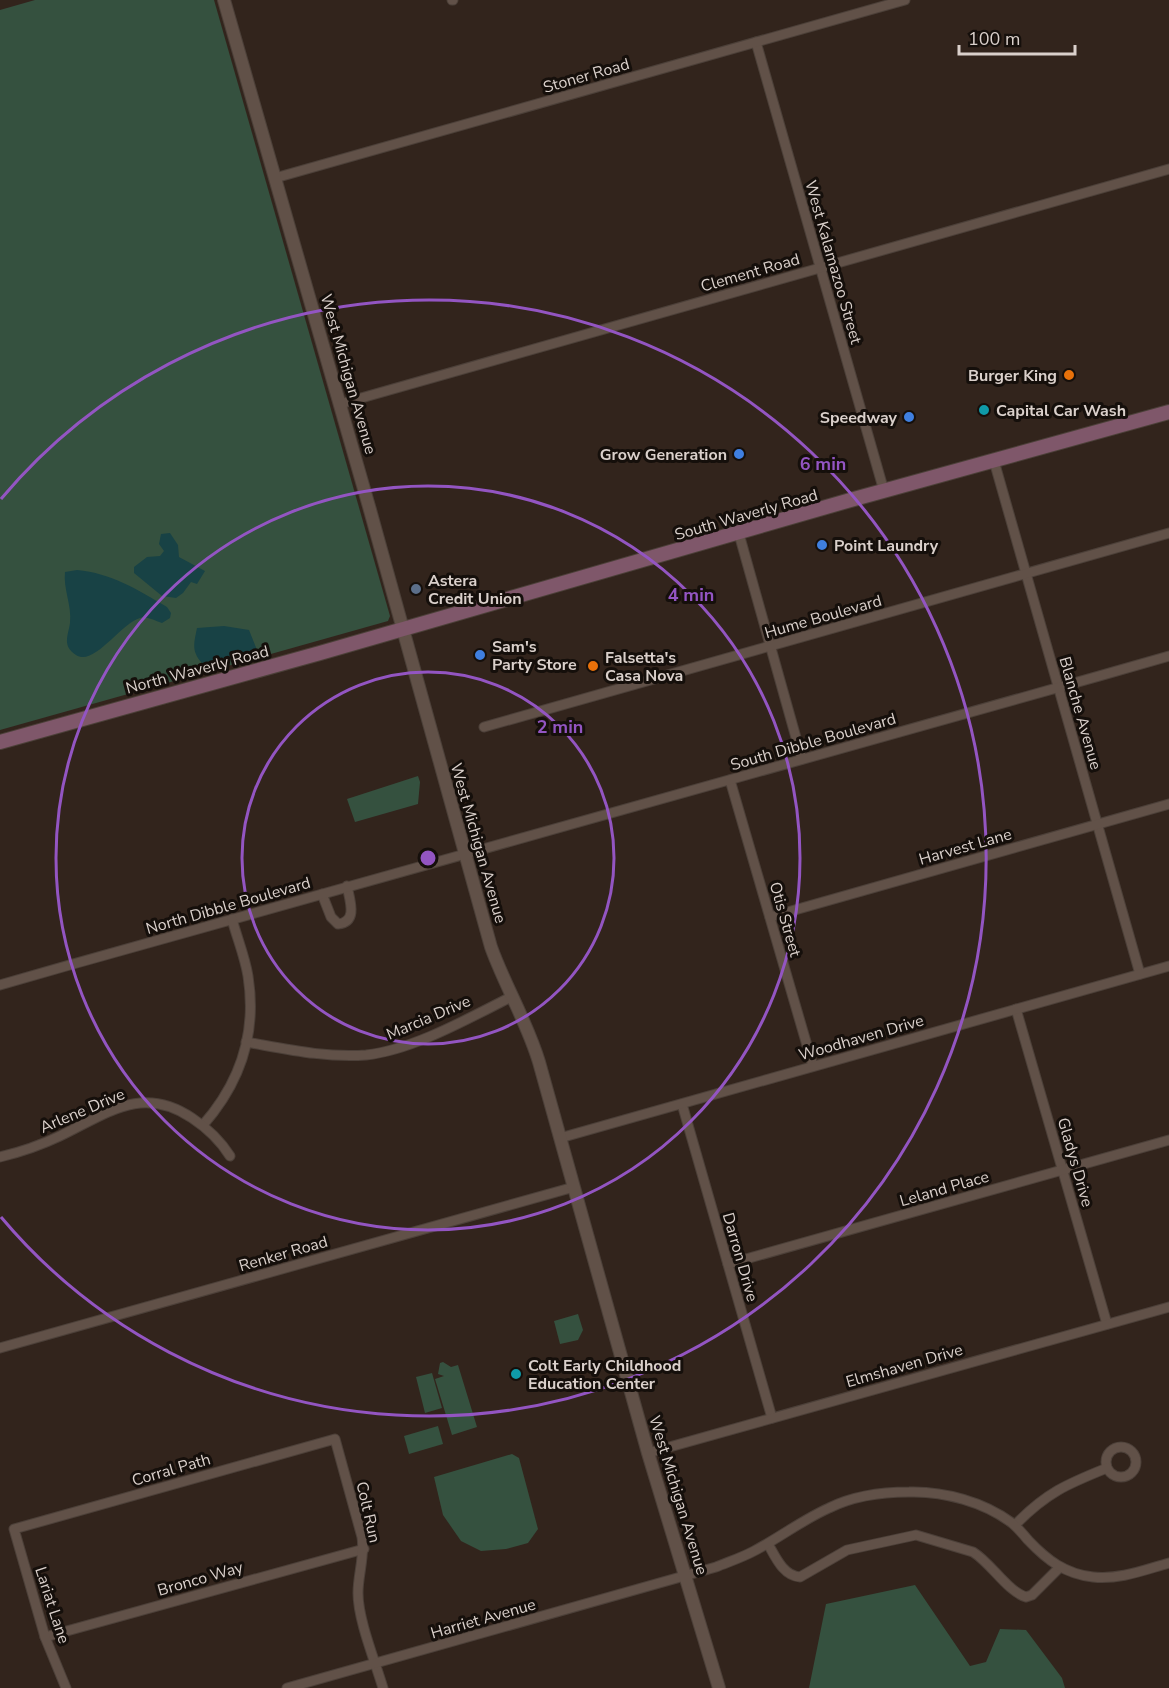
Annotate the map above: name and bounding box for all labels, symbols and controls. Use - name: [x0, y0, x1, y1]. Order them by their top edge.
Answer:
- scale bar: [959, 18, 1074, 56]
- text: 100 m: [968, 27, 1020, 51]
- street label: Stoner Road: [541, 53, 632, 99]
- street label: West Kalamazoo Street: [799, 178, 867, 347]
- street label: Clement Road: [698, 248, 802, 298]
- street label: West Michigan Avenue: [315, 292, 381, 457]
- place label: Burger King: [968, 365, 1057, 387]
- marker: Burger King: [1062, 368, 1076, 382]
- place label: Capital Car Wash: [996, 400, 1126, 422]
- marker: Capital Car Wash: [977, 403, 991, 417]
- place label: Speedway: [820, 407, 898, 429]
- marker: Speedway: [902, 410, 916, 424]
- place label: Grow Generation: [600, 444, 727, 466]
- marker: Grow Generation: [732, 447, 746, 461]
- text: 6 min: [800, 452, 846, 476]
- street label: South Waverly Road: [672, 484, 820, 546]
- place label: Point Laundry: [834, 535, 939, 557]
- marker: Point Laundry: [815, 538, 829, 552]
- place label: Astera Credit Union: [428, 570, 522, 610]
- marker: Astera Credit Union: [409, 582, 423, 596]
- text: 4 min: [668, 583, 714, 607]
- street label: Hume Boulevard: [762, 590, 884, 644]
- place label: Sam's Party Store: [492, 636, 577, 676]
- street label: North Waverly Road: [123, 640, 271, 700]
- place label: Falsetta's Casa Nova: [605, 647, 683, 687]
- marker: Sam's Party Store: [473, 648, 487, 662]
- street label: Blanche Avenue: [1053, 654, 1107, 772]
- marker: Falsetta's Casa Nova: [586, 659, 600, 673]
- street label: South Dibble Boulevard: [728, 708, 899, 776]
- text: 2 min: [537, 715, 583, 739]
- street label: West Michigan Avenue: [445, 761, 511, 926]
- street label: Harvest Lane: [916, 823, 1014, 871]
- centre of rings: [418, 848, 438, 868]
- street label: North Dibble Boulevard: [143, 872, 313, 940]
- street label: Otis Street: [764, 879, 806, 960]
- street label: Marcia Drive: [383, 990, 474, 1046]
- street label: Woodhaven Drive: [796, 1010, 926, 1066]
- street label: Arlene Drive: [37, 1083, 128, 1139]
- street label: Gladys Drive: [1052, 1115, 1098, 1210]
- street label: Leland Place: [897, 1166, 992, 1212]
- street label: Darron Drive: [717, 1210, 763, 1304]
- street label: Renker Road: [236, 1231, 330, 1277]
- street label: Elmshaven Drive: [843, 1339, 965, 1393]
- place label: Colt Early Childhood Education Center: [528, 1355, 681, 1395]
- marker: Colt Early Childhood Education Center: [509, 1367, 523, 1381]
- street label: West Michigan Avenue: [643, 1413, 713, 1578]
- street label: Corral Path: [129, 1448, 213, 1492]
- street label: Colt Run: [350, 1479, 386, 1545]
- street label: Bronco Way: [155, 1556, 246, 1602]
- street label: Lariat Lane: [29, 1564, 75, 1647]
- street label: Harriet Avenue: [428, 1593, 538, 1644]

